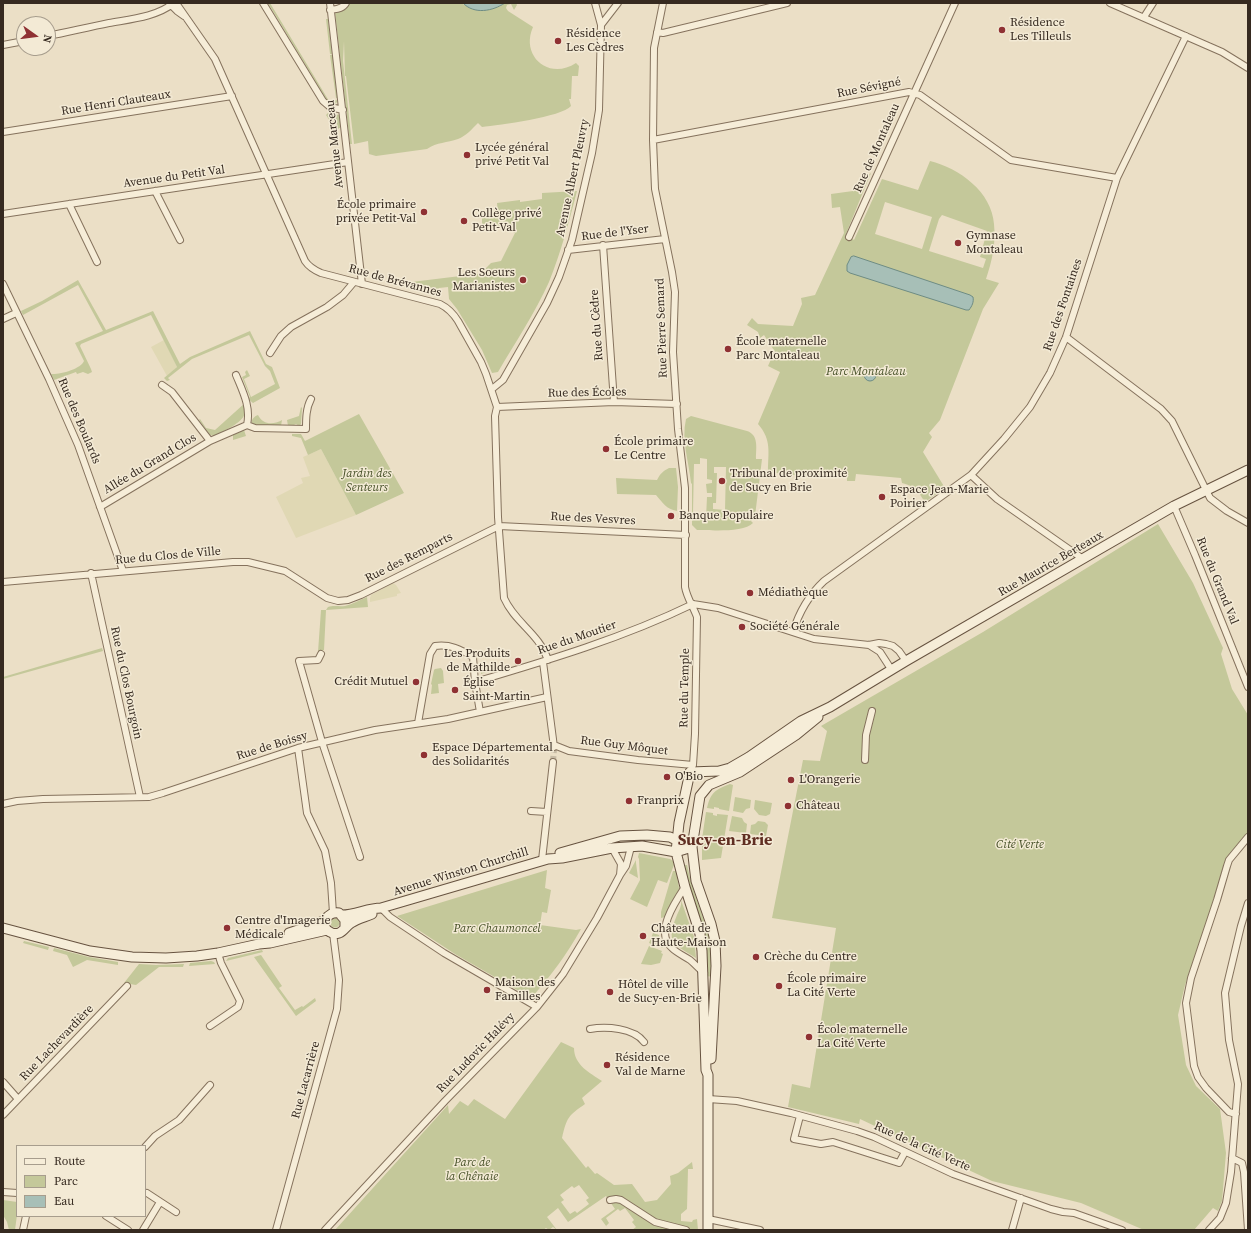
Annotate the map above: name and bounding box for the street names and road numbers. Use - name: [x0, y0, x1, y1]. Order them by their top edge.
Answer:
- street label: Rue Sévigné: [836, 75, 902, 101]
- street label: Rue Henri Clauteaux: [60, 87, 172, 119]
- street label: Avenue Marceau: [323, 99, 347, 189]
- street label: Rue de Montaleau: [851, 101, 903, 195]
- street label: Avenue Albert Pleuvry: [554, 118, 592, 238]
- street label: Avenue du Petit Val: [122, 163, 226, 191]
- street label: Rue de l'Yser: [580, 222, 650, 244]
- street label: Rue des Fontaines: [1040, 257, 1086, 353]
- street label: Rue de Brévannes: [347, 262, 443, 300]
- street label: Rue Pierre Semard: [653, 278, 671, 378]
- street label: Rue du Cèdre: [587, 289, 607, 361]
- street label: Rue des Boulards: [54, 376, 104, 466]
- street label: Rue des Écoles: [547, 385, 627, 401]
- street label: Allée du Grand Clos: [101, 431, 199, 497]
- street label: Rue des Vesvres: [550, 510, 636, 528]
- street label: Rue Maurice Berteaux: [996, 528, 1106, 600]
- street label: Rue des Remparts: [363, 530, 455, 586]
- street label: Rue du Grand Val: [1193, 535, 1241, 627]
- street label: Rue du Clos de Ville: [115, 544, 221, 568]
- street label: Rue du Moutier: [536, 618, 618, 658]
- street label: Rue du Clos Bourgoin: [107, 625, 145, 741]
- street label: Rue du Temple: [677, 648, 693, 728]
- street label: Rue de Boissy: [235, 728, 309, 764]
- street label: Rue Guy Môquet: [579, 733, 669, 759]
- street label: Avenue Winston Churchill: [392, 845, 530, 899]
- street label: Rue Lachevardière: [17, 1002, 97, 1084]
- street label: Rue Ludovic Halévy: [434, 1010, 518, 1096]
- street label: Rue Lacarrière: [289, 1040, 323, 1120]
- street label: Rue de la Cité Verte: [871, 1119, 973, 1175]

